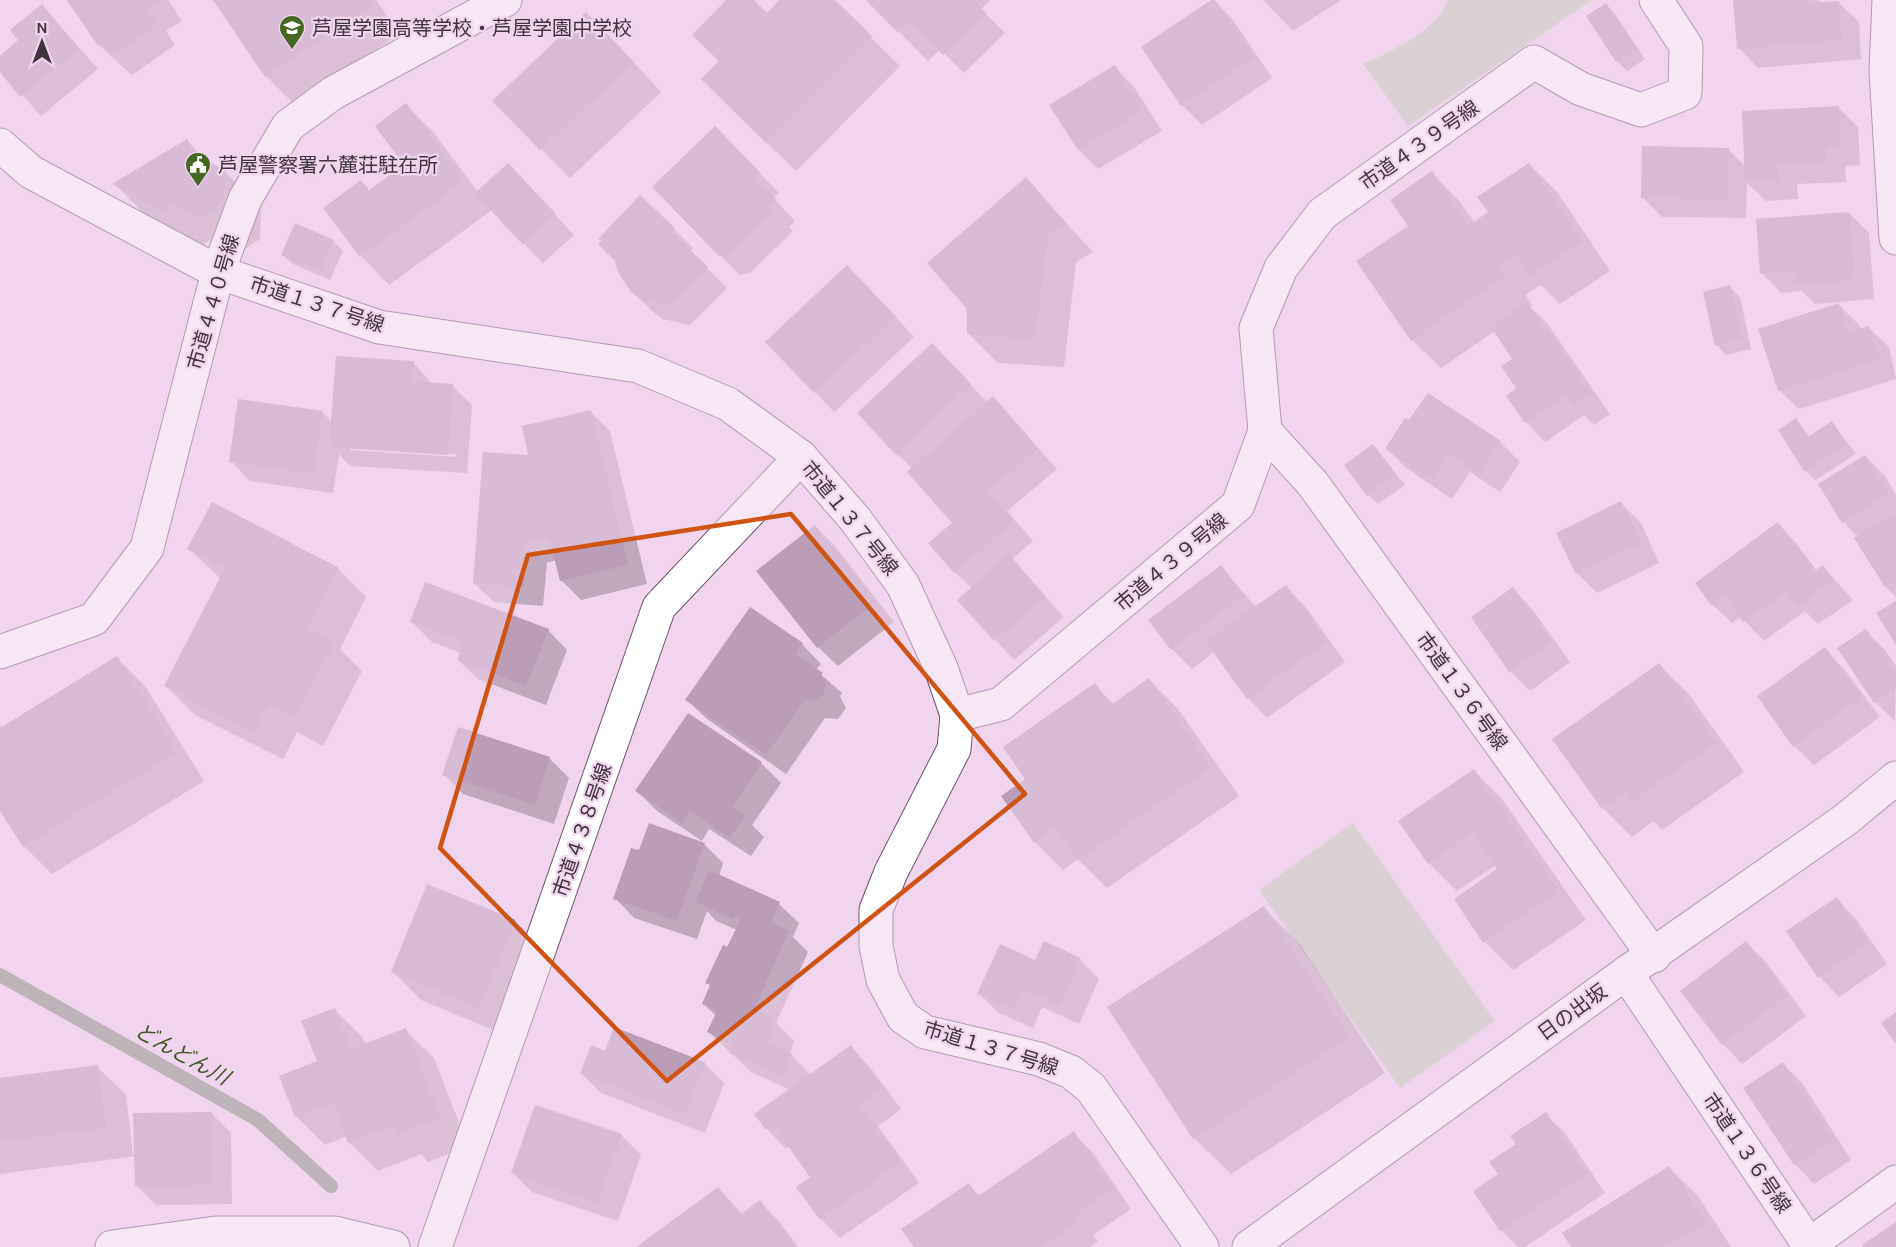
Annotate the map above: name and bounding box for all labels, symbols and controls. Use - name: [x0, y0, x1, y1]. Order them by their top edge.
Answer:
- north arrow: [12, 12, 72, 72]
- school or university icon: 芦屋学園高等学校・芦屋学園中学校: [277, 13, 307, 51]
- place label: 芦屋学園高等学校・芦屋学園中学校: [312, 17, 632, 40]
- text: N: [36, 18, 48, 37]
- street label: 市道４３９号線: [1355, 96, 1483, 195]
- public building icon: 芦屋警察署六麓荘駐在所: [183, 150, 213, 188]
- place label: 芦屋警察署六麓荘駐在所: [218, 154, 438, 177]
- street label: 市道４４０号線: [183, 232, 244, 373]
- street label: 市道１３７号線: [247, 272, 387, 337]
- street label: 市道１３７号線: [797, 457, 903, 580]
- street label: 市道４３９号線: [1110, 509, 1232, 616]
- street label: 市道１３６号線: [1411, 628, 1512, 755]
- street label: 市道４３８号線: [549, 760, 616, 900]
- street label: 日の出坂: [1533, 980, 1611, 1045]
- street label: 市道１３７号線: [921, 1017, 1061, 1080]
- water label: どんどん川: [131, 1018, 235, 1091]
- street label: 市道１３６号線: [1698, 1089, 1795, 1218]

